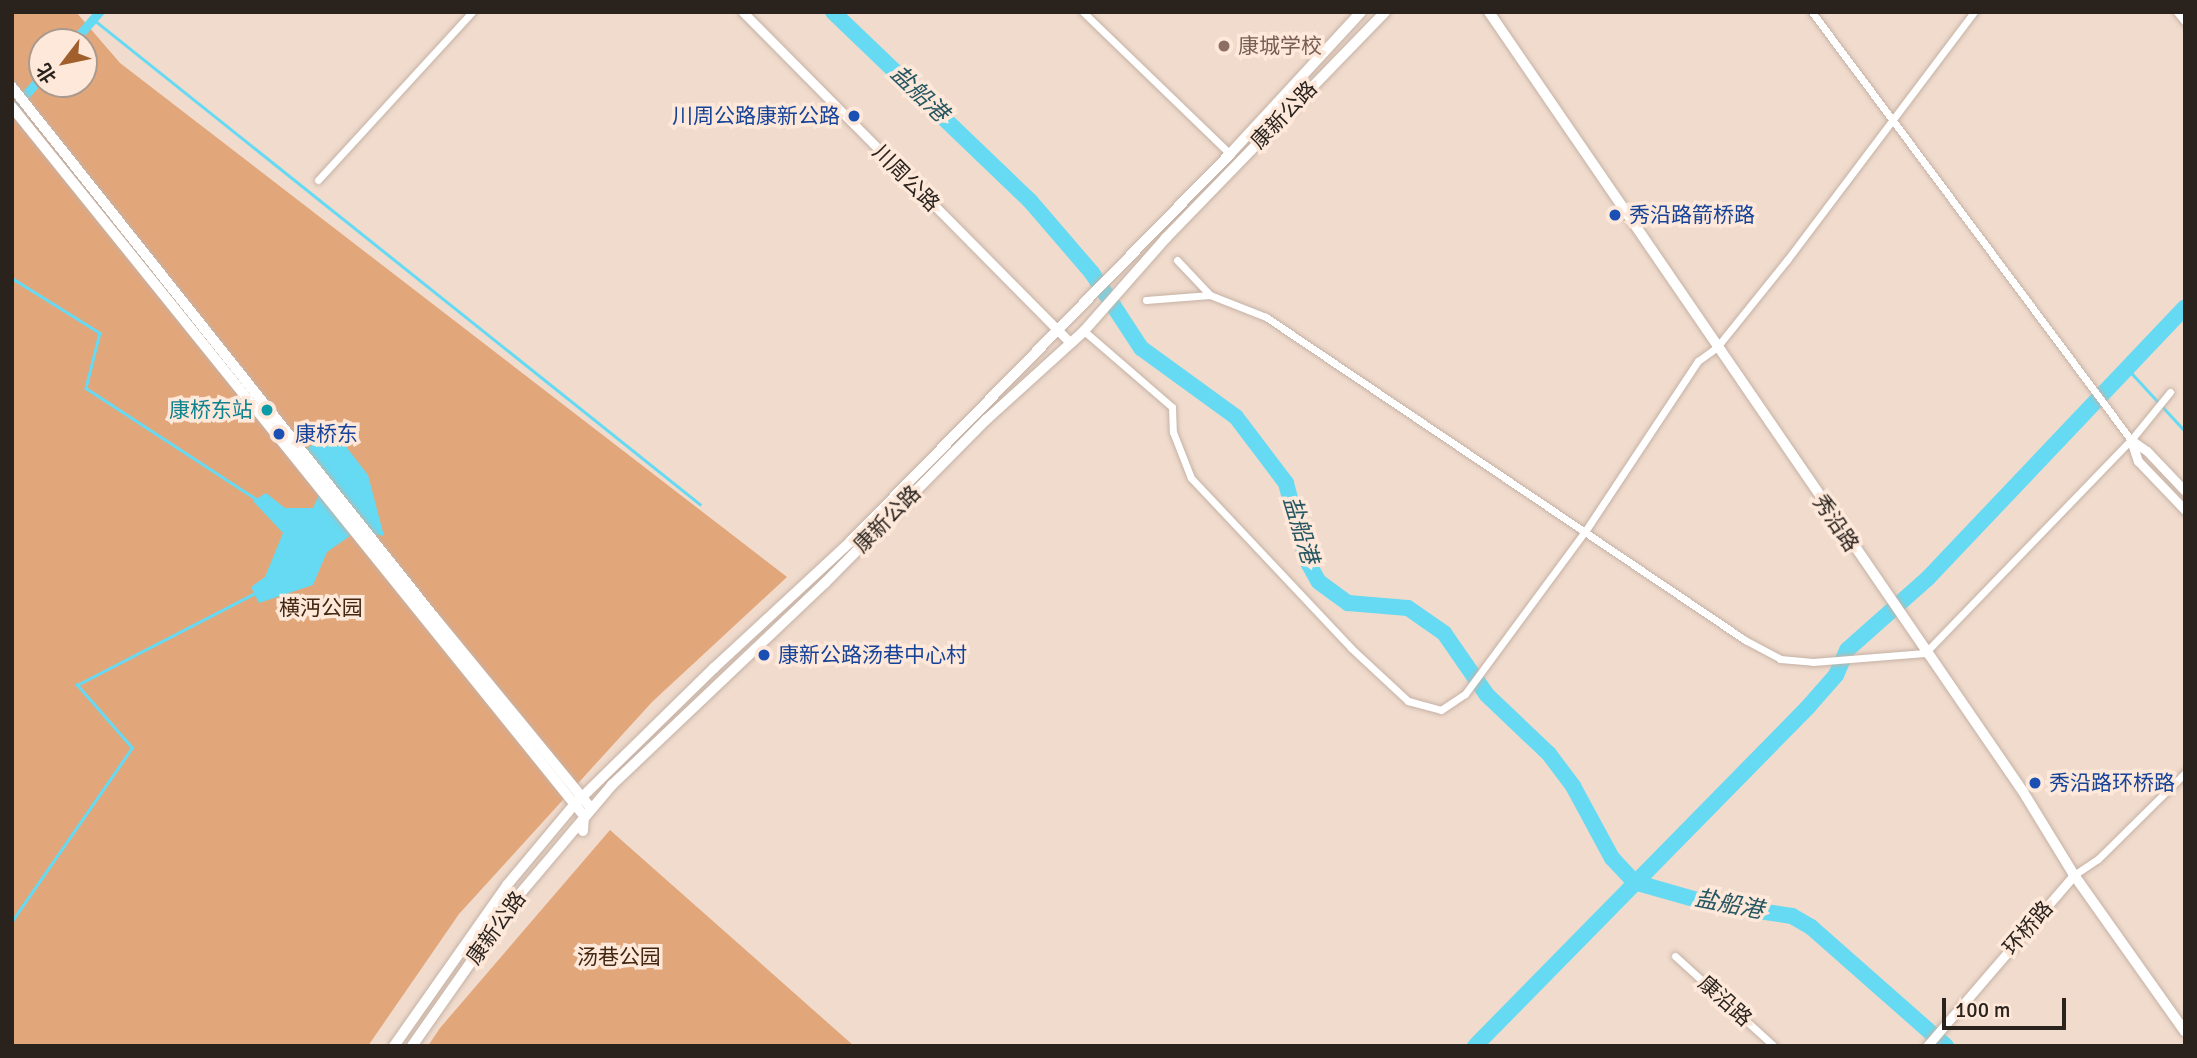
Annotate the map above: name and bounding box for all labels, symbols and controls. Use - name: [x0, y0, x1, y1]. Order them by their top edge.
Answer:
- north arrow: [28, 28, 98, 98]
- place label: 康城学校: [1238, 33, 1322, 59]
- marker: 康城学校: [1216, 38, 1232, 54]
- text: 北: [32, 59, 62, 87]
- water label: 盐船港: [885, 60, 953, 128]
- street label: 康新公路: [1246, 76, 1322, 154]
- place label: 川周公路康新公路: [672, 103, 840, 129]
- marker: 川周公路康新公路: [846, 108, 862, 124]
- street label: 川周公路: [867, 139, 945, 217]
- place label: 秀沿路箭桥路: [1629, 202, 1755, 228]
- marker: 秀沿路箭桥路: [1607, 207, 1623, 223]
- place label: 康桥东站: [169, 397, 253, 423]
- marker: 康桥东站: [259, 402, 275, 418]
- place label: 康桥东: [295, 421, 358, 447]
- marker: 康桥东: [269, 424, 289, 444]
- street label: 康新公路: [848, 480, 926, 558]
- street label: 秀沿路: [1808, 490, 1864, 556]
- water label: 盐船港: [1277, 493, 1323, 567]
- park label: 横沔公园: [279, 595, 363, 621]
- place label: 康新公路汤巷中心村: [778, 642, 967, 668]
- marker: 康新公路汤巷中心村: [756, 647, 772, 663]
- place label: 秀沿路环桥路: [2049, 770, 2175, 796]
- marker: 秀沿路环桥路: [2027, 775, 2043, 791]
- water label: 盐船港: [1693, 885, 1765, 925]
- street label: 康新公路: [461, 887, 531, 969]
- street label: 环桥路: [1998, 896, 2058, 960]
- park label: 汤巷公园: [577, 944, 661, 970]
- street label: 康沿路: [1693, 971, 1757, 1031]
- scale bar: [1945, 984, 2069, 1028]
- text: 100 m: [1955, 997, 2010, 1023]

